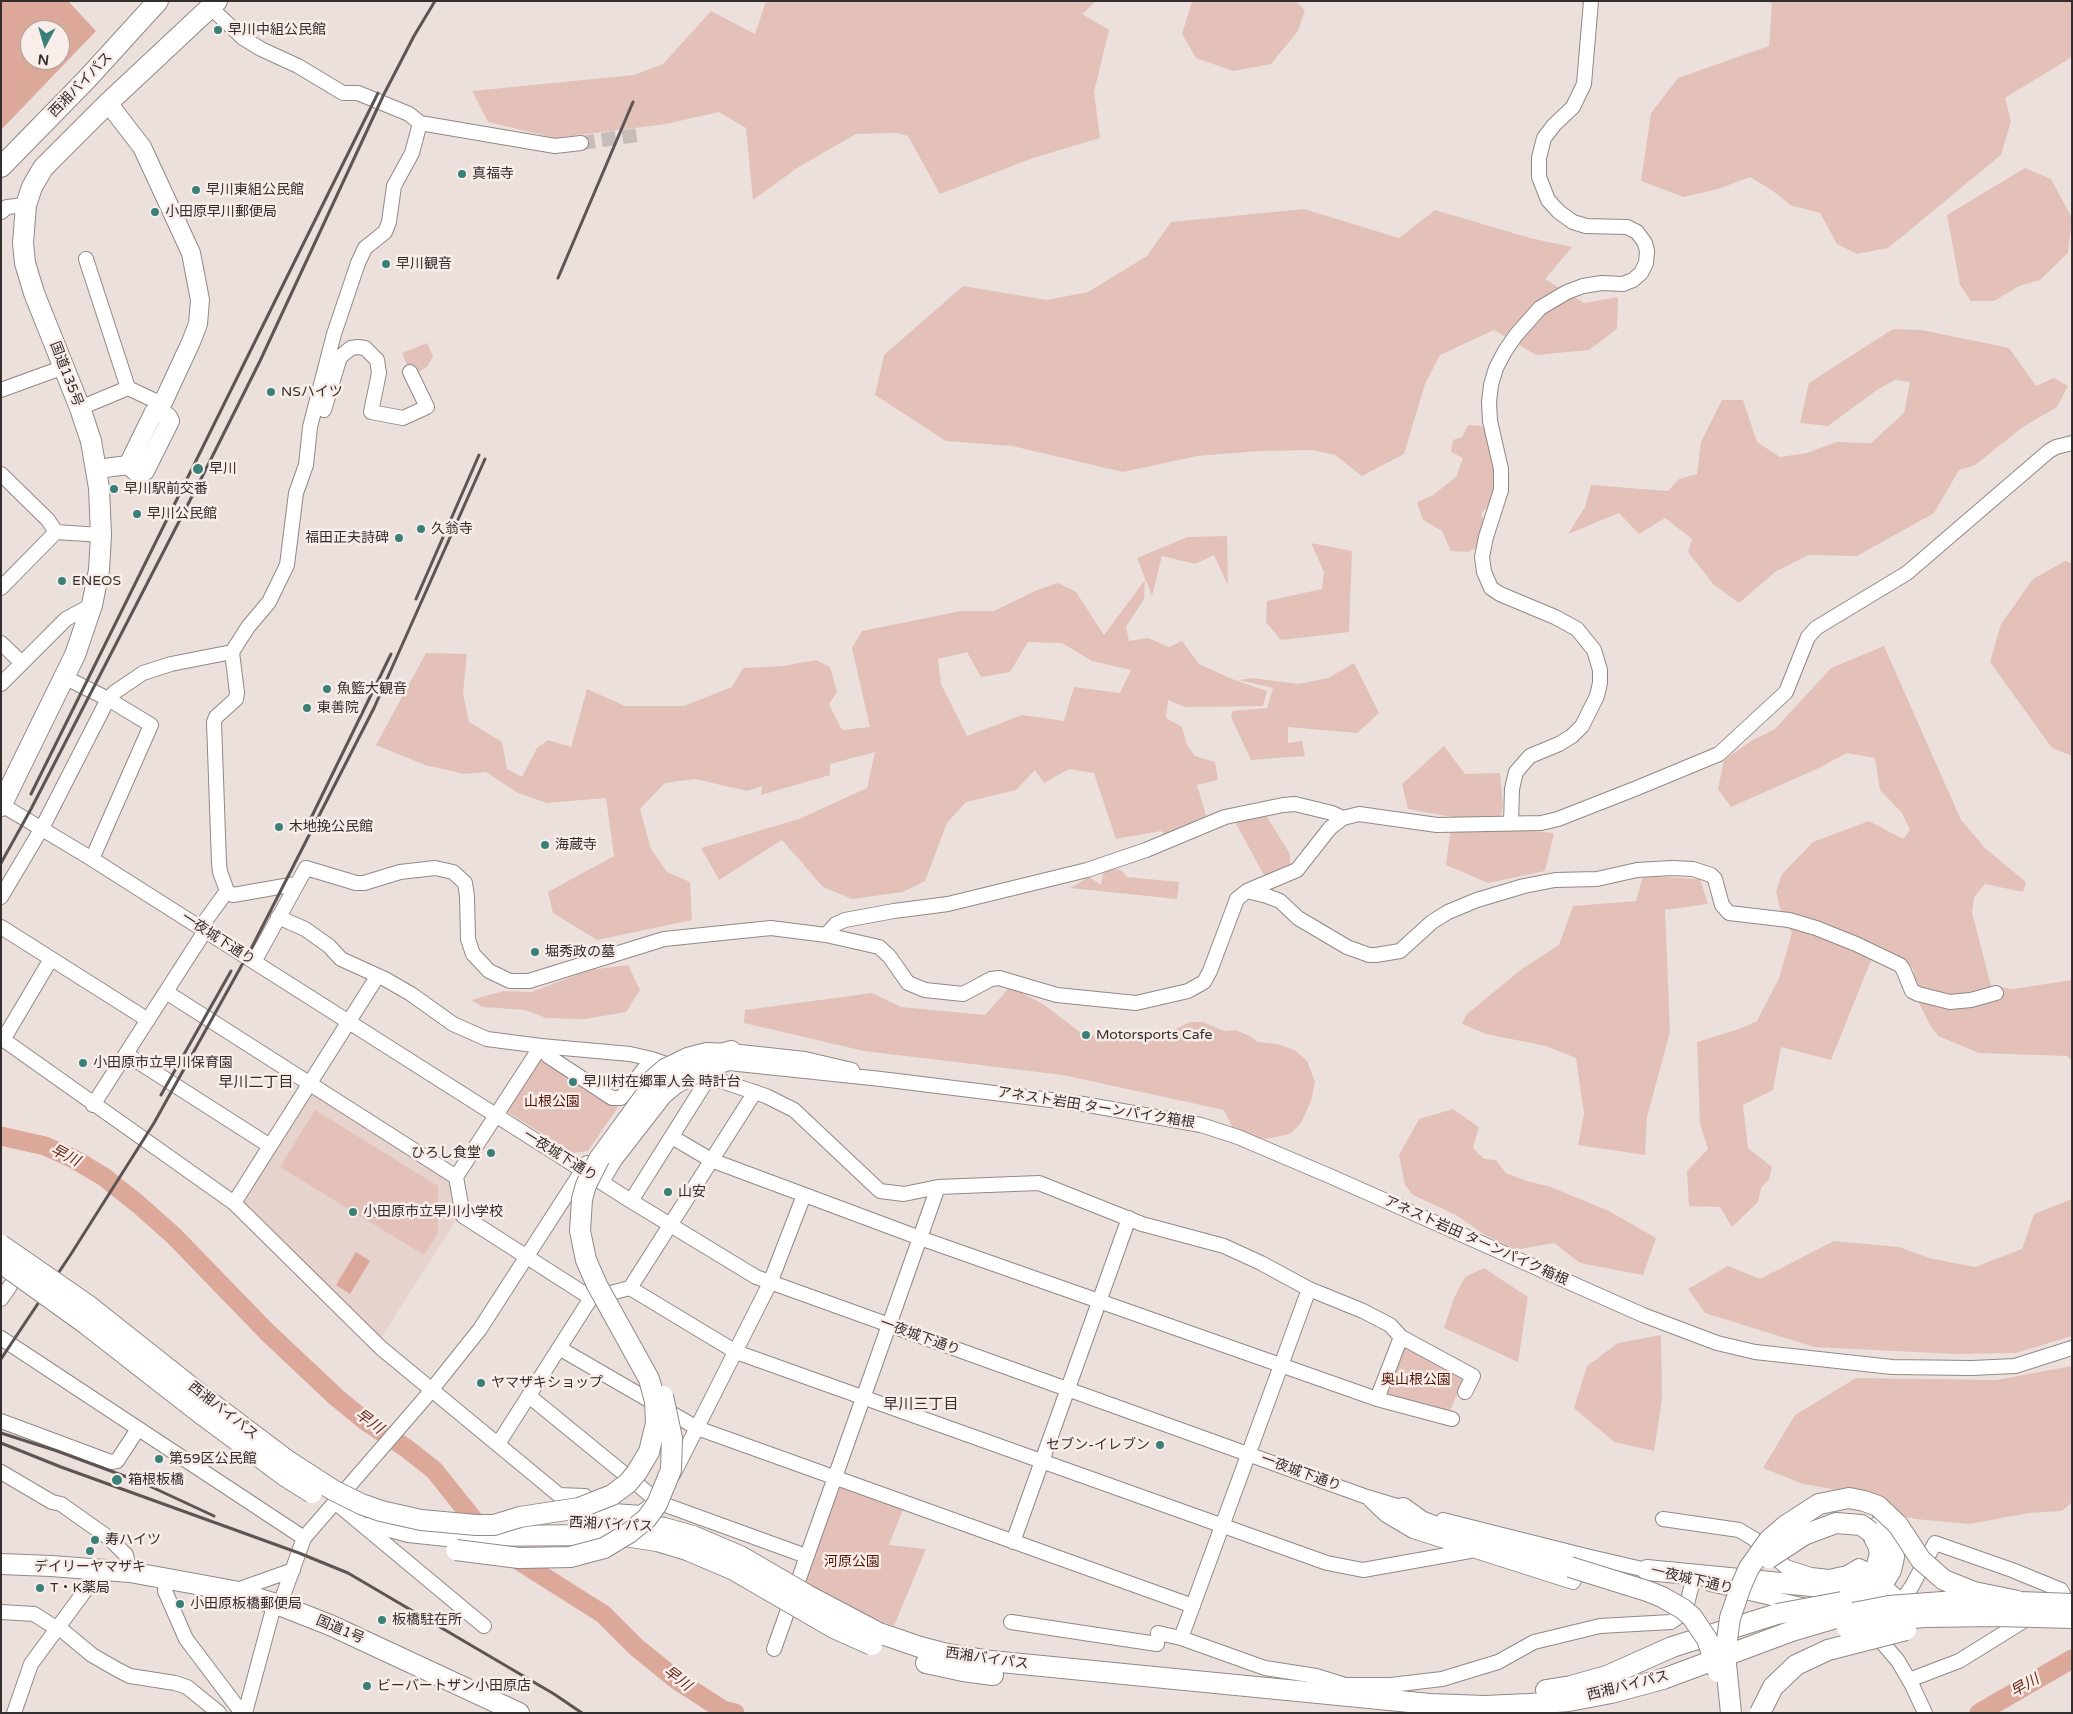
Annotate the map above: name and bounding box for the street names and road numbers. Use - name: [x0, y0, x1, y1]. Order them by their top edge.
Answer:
- street label: 西湘バイパス: [46, 49, 116, 121]
- street label: 国道135号: [46, 339, 86, 409]
- street label: 一夜城下通り: [178, 909, 258, 969]
- street label: アネスト岩田 ターンパイク箱根: [996, 1084, 1196, 1132]
- street label: 一夜城下通り: [520, 1127, 600, 1185]
- street label: アネスト岩田 ターンパイク箱根: [1381, 1193, 1571, 1289]
- street label: 一夜城下通り: [878, 1315, 962, 1359]
- street label: 西湘バイパス: [185, 1379, 261, 1443]
- street label: 一夜城下通り: [1259, 1451, 1343, 1495]
- street label: 西湘バイパス: [569, 1514, 653, 1536]
- street label: 一夜城下通り: [1649, 1562, 1735, 1598]
- street label: 国道1号: [313, 1612, 367, 1648]
- street label: 西湘バイパス: [944, 1645, 1030, 1673]
- street label: 西湘バイパス: [1585, 1668, 1671, 1704]

